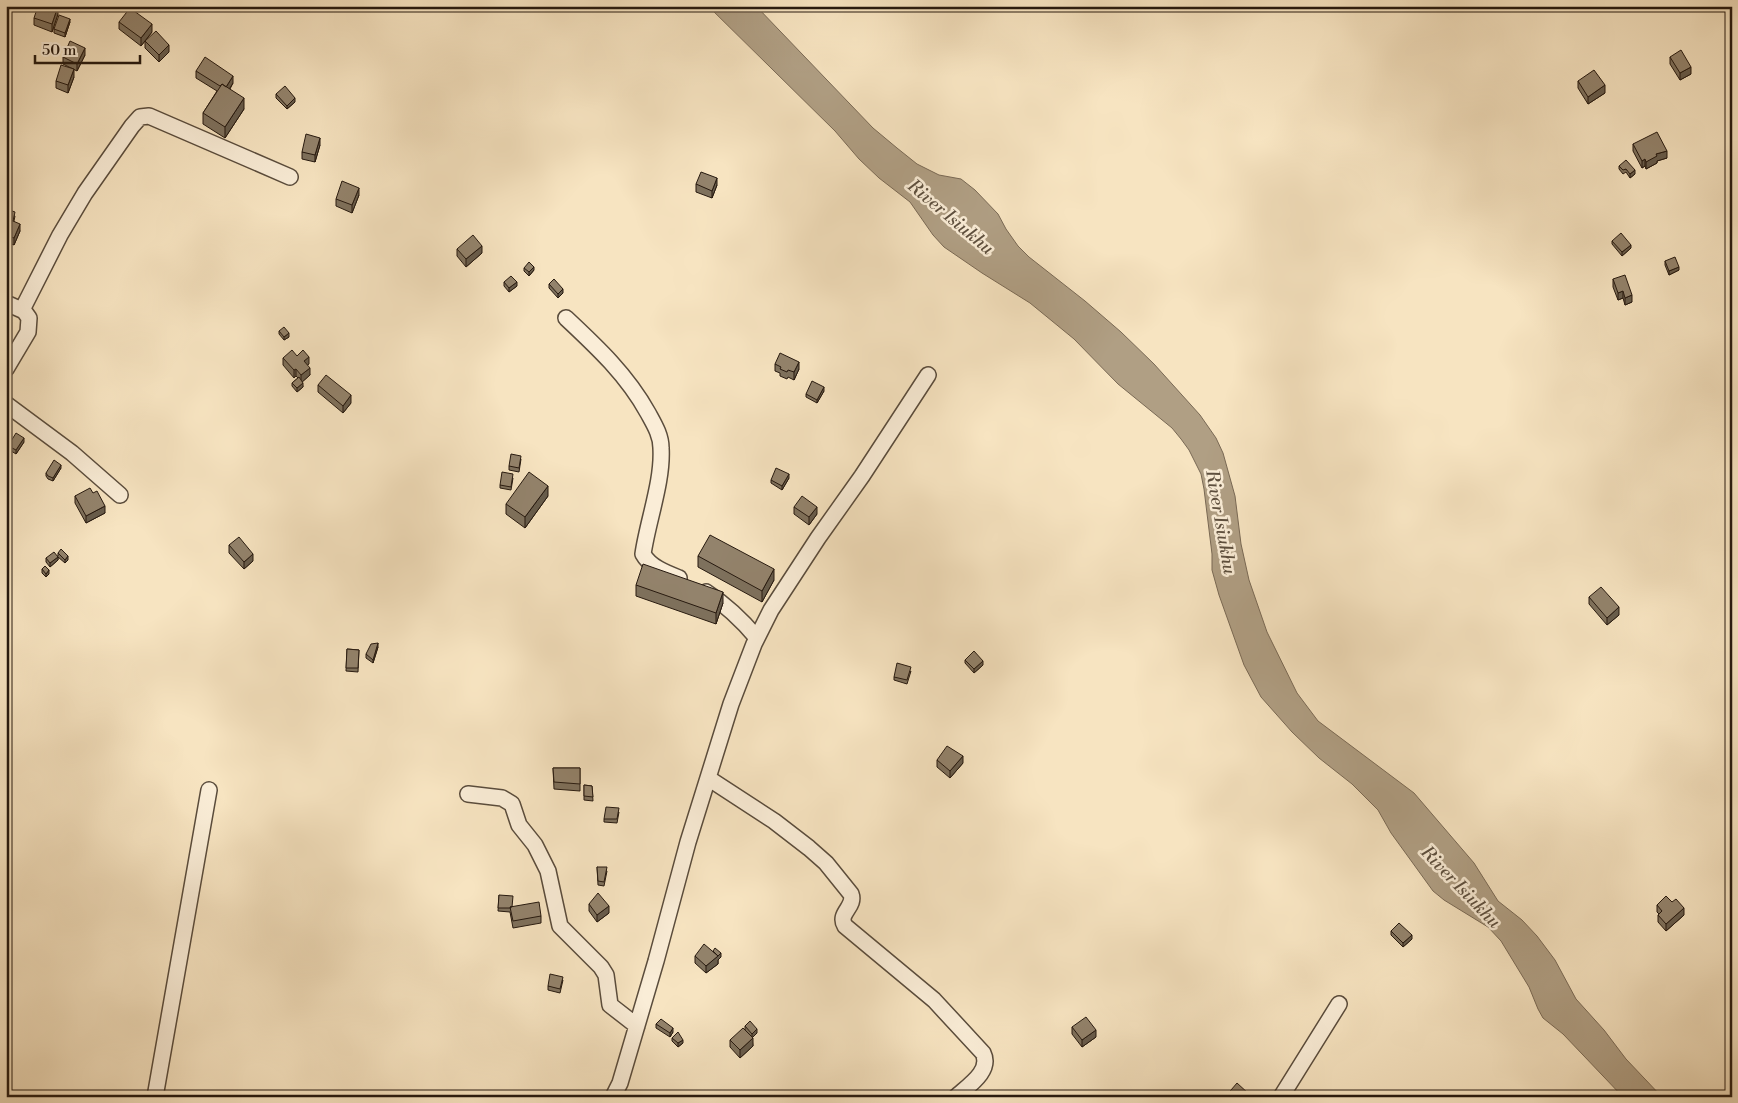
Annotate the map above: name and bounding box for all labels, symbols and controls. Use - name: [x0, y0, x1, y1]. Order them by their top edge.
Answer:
- scale bar: [35, 32, 140, 64]
- text: 50 m: [42, 41, 76, 60]
- water label: River Isiukhu: [902, 174, 999, 261]
- water label: River Isiukhu: [1200, 467, 1241, 577]
- water label: River Isiukhu: [1415, 841, 1506, 934]

